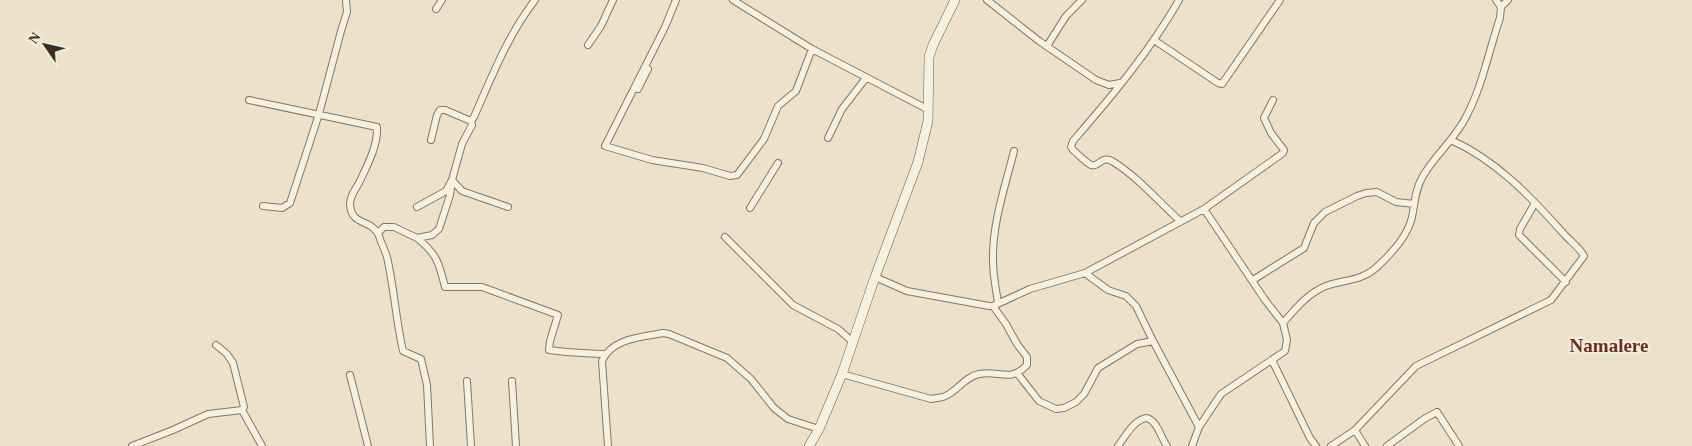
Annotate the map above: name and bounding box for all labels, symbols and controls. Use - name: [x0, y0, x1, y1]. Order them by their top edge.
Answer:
- north arrow: [20, 20, 70, 70]
- text: N: [26, 30, 44, 46]
- district label: Namalere: [1570, 335, 1648, 356]

